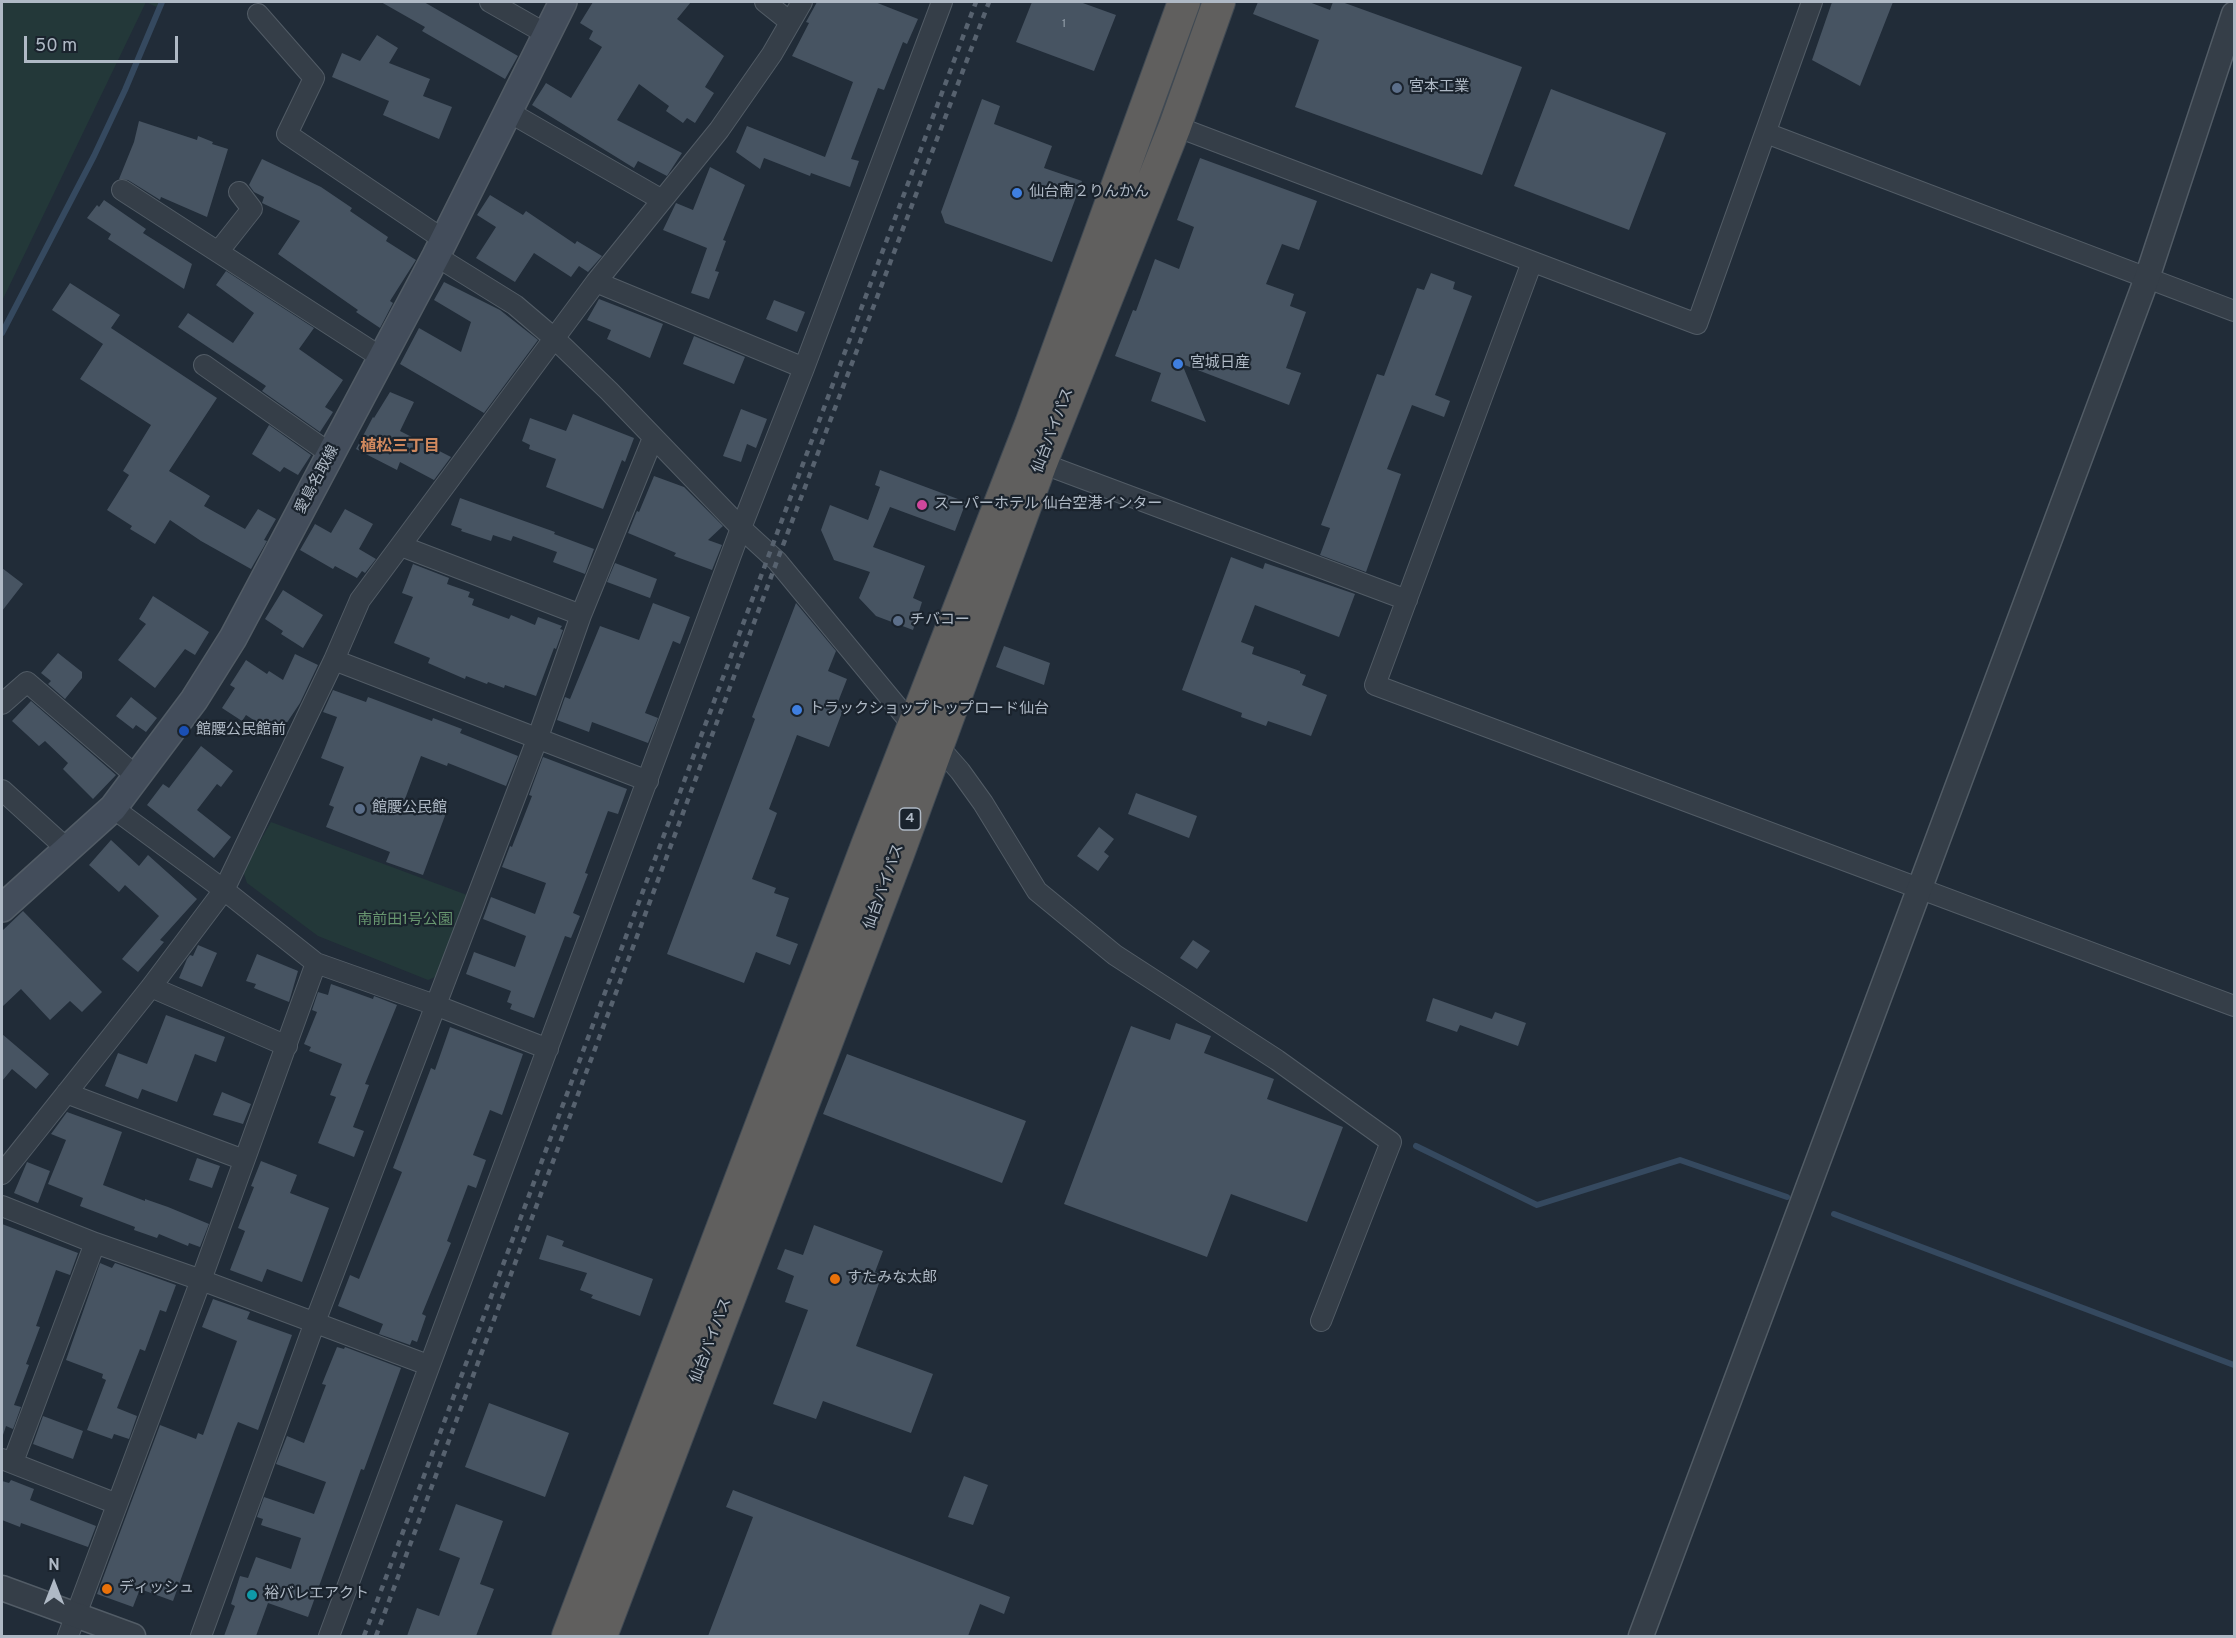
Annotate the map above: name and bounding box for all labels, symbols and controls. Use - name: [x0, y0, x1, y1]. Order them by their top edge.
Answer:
- house number: 1: [1062, 18, 1066, 32]
- scale bar: [27, 24, 182, 62]
- text: 50 m: [35, 35, 77, 58]
- place label: 宮本工業: [1409, 79, 1469, 97]
- marker: 宮本工業: [1390, 81, 1404, 95]
- place label: 仙台南２りんかん: [1029, 184, 1149, 202]
- marker: 仙台南２りんかん: [1010, 186, 1024, 200]
- place label: 宮城日産: [1190, 355, 1250, 373]
- marker: 宮城日産: [1171, 357, 1185, 371]
- street label: 仙台バイパス: [1029, 386, 1079, 476]
- district label: 植松三丁目: [360, 438, 440, 458]
- street label: 愛島名取線: [292, 443, 344, 517]
- place label: スーパーホテル 仙台空港インター: [934, 496, 1163, 514]
- marker: スーパーホテル 仙台空港インター: [915, 498, 929, 512]
- place label: チバコー: [910, 612, 970, 630]
- marker: チバコー: [891, 614, 905, 628]
- place label: トラックショップトップロード仙台: [809, 701, 1049, 719]
- marker: トラックショップトップロード仙台: [790, 703, 804, 717]
- place label: 館腰公民館前: [196, 722, 286, 740]
- marker: 館腰公民館前: [177, 724, 191, 738]
- place label: 館腰公民館: [372, 800, 447, 818]
- marker: 館腰公民館: [353, 802, 367, 816]
- road number: 4: [900, 808, 920, 830]
- street label: 仙台バイパス: [861, 842, 909, 932]
- park label: 南前田1号公園: [357, 912, 453, 930]
- place label: すたみな太郎: [847, 1270, 937, 1288]
- marker: すたみな太郎: [828, 1272, 842, 1286]
- street label: 仙台バイパス: [687, 1296, 737, 1386]
- north arrow: [24, 1554, 84, 1614]
- text: N: [48, 1556, 60, 1576]
- place label: ディッシュ: [119, 1580, 194, 1598]
- marker: ディッシュ: [100, 1582, 114, 1596]
- place label: 裕バレエアクト: [264, 1586, 369, 1604]
- marker: 裕バレエアクト: [245, 1588, 259, 1602]

